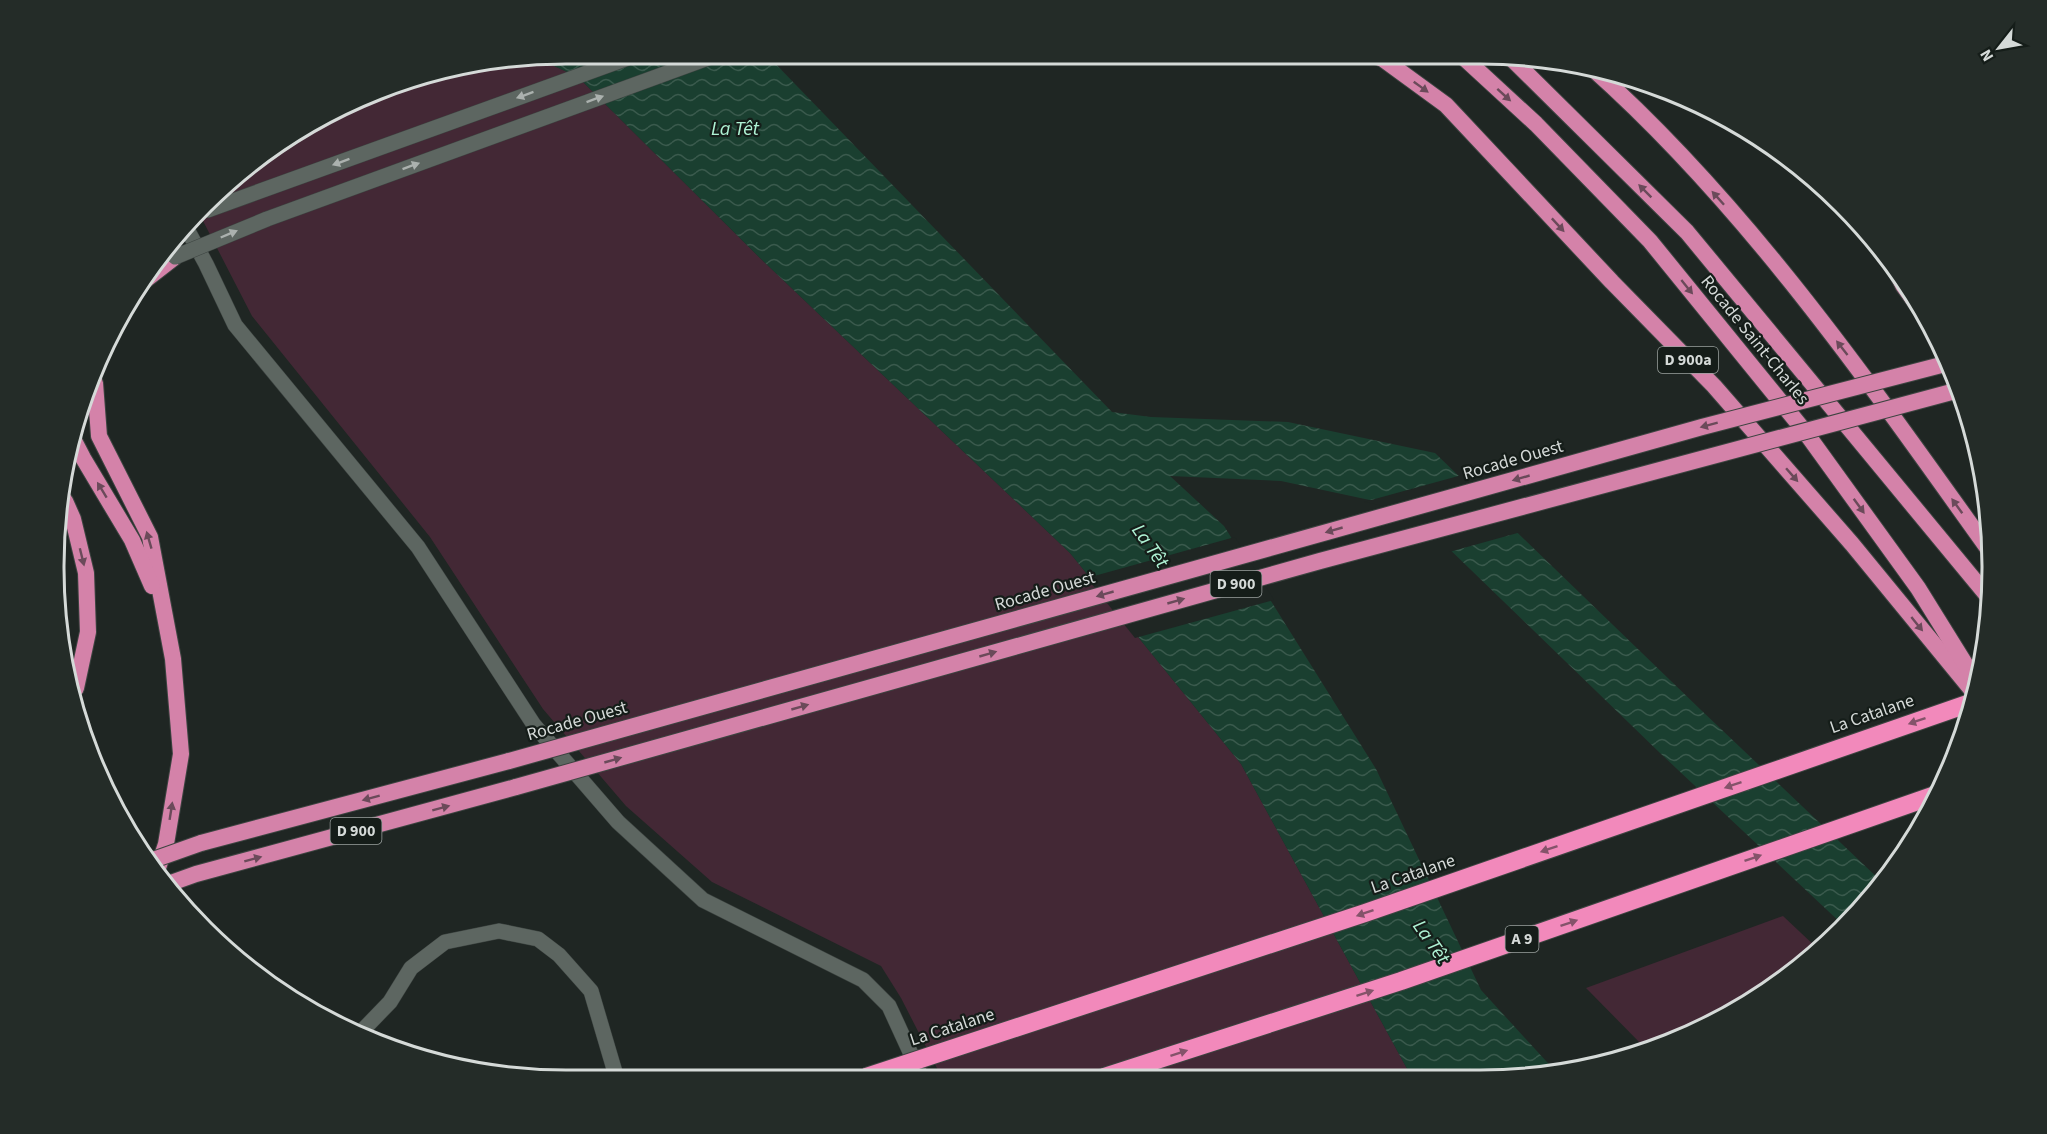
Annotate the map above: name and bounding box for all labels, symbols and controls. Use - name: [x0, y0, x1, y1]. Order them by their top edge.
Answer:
- north arrow: [1969, 18, 2029, 78]
- text: N: [1975, 45, 1999, 65]
- one-way arrow: [1413, 81, 1429, 93]
- one-way arrow: [1496, 87, 1510, 101]
- one-way arrow: [516, 91, 534, 101]
- one-way arrow: [586, 94, 604, 104]
- water label: La Têt: [711, 115, 760, 143]
- one-way arrow: [332, 157, 350, 167]
- one-way arrow: [402, 161, 420, 170]
- one-way arrow: [1639, 184, 1653, 198]
- one-way arrow: [1711, 190, 1725, 205]
- one-way arrow: [1551, 218, 1565, 232]
- one-way arrow: [220, 229, 238, 239]
- street label: Rocade Saint-Charles: [1695, 270, 1815, 410]
- one-way arrow: [1680, 279, 1692, 294]
- one-way arrow: [1836, 341, 1848, 356]
- road number: D 900a: [1658, 347, 1718, 373]
- one-way arrow: [1700, 421, 1718, 431]
- street label: Rocade Ouest: [1460, 434, 1566, 486]
- one-way arrow: [1785, 467, 1798, 482]
- one-way arrow: [1512, 473, 1530, 483]
- one-way arrow: [97, 482, 108, 498]
- one-way arrow: [1853, 498, 1865, 514]
- one-way arrow: [1951, 498, 1963, 514]
- water label: La Têt: [1125, 518, 1176, 574]
- one-way arrow: [1324, 526, 1342, 535]
- one-way arrow: [144, 531, 153, 549]
- one-way arrow: [78, 548, 88, 566]
- street label: Rocade Ouest: [992, 565, 1098, 617]
- road number: D 900: [1210, 571, 1262, 597]
- one-way arrow: [1096, 590, 1114, 599]
- one-way arrow: [1167, 596, 1185, 605]
- one-way arrow: [1911, 616, 1924, 632]
- one-way arrow: [979, 649, 997, 658]
- street label: La Catalane: [1826, 688, 1918, 740]
- street label: Rocade Ouest: [524, 695, 630, 747]
- one-way arrow: [792, 702, 810, 711]
- one-way arrow: [1908, 716, 1926, 726]
- one-way arrow: [604, 755, 622, 764]
- one-way arrow: [1724, 780, 1742, 790]
- one-way arrow: [362, 793, 380, 803]
- one-way arrow: [167, 801, 176, 820]
- one-way arrow: [432, 802, 450, 812]
- road number: D 900: [330, 818, 382, 844]
- one-way arrow: [1540, 844, 1558, 854]
- street label: La Catalane: [1367, 848, 1459, 900]
- one-way arrow: [243, 853, 262, 863]
- one-way arrow: [1744, 853, 1762, 863]
- one-way arrow: [1356, 908, 1374, 918]
- water label: La Têt: [1406, 914, 1457, 970]
- one-way arrow: [1560, 917, 1578, 927]
- road number: A 9: [1506, 926, 1538, 952]
- one-way arrow: [1356, 988, 1374, 997]
- street label: La Catalane: [906, 1002, 998, 1052]
- one-way arrow: [1170, 1047, 1188, 1057]

